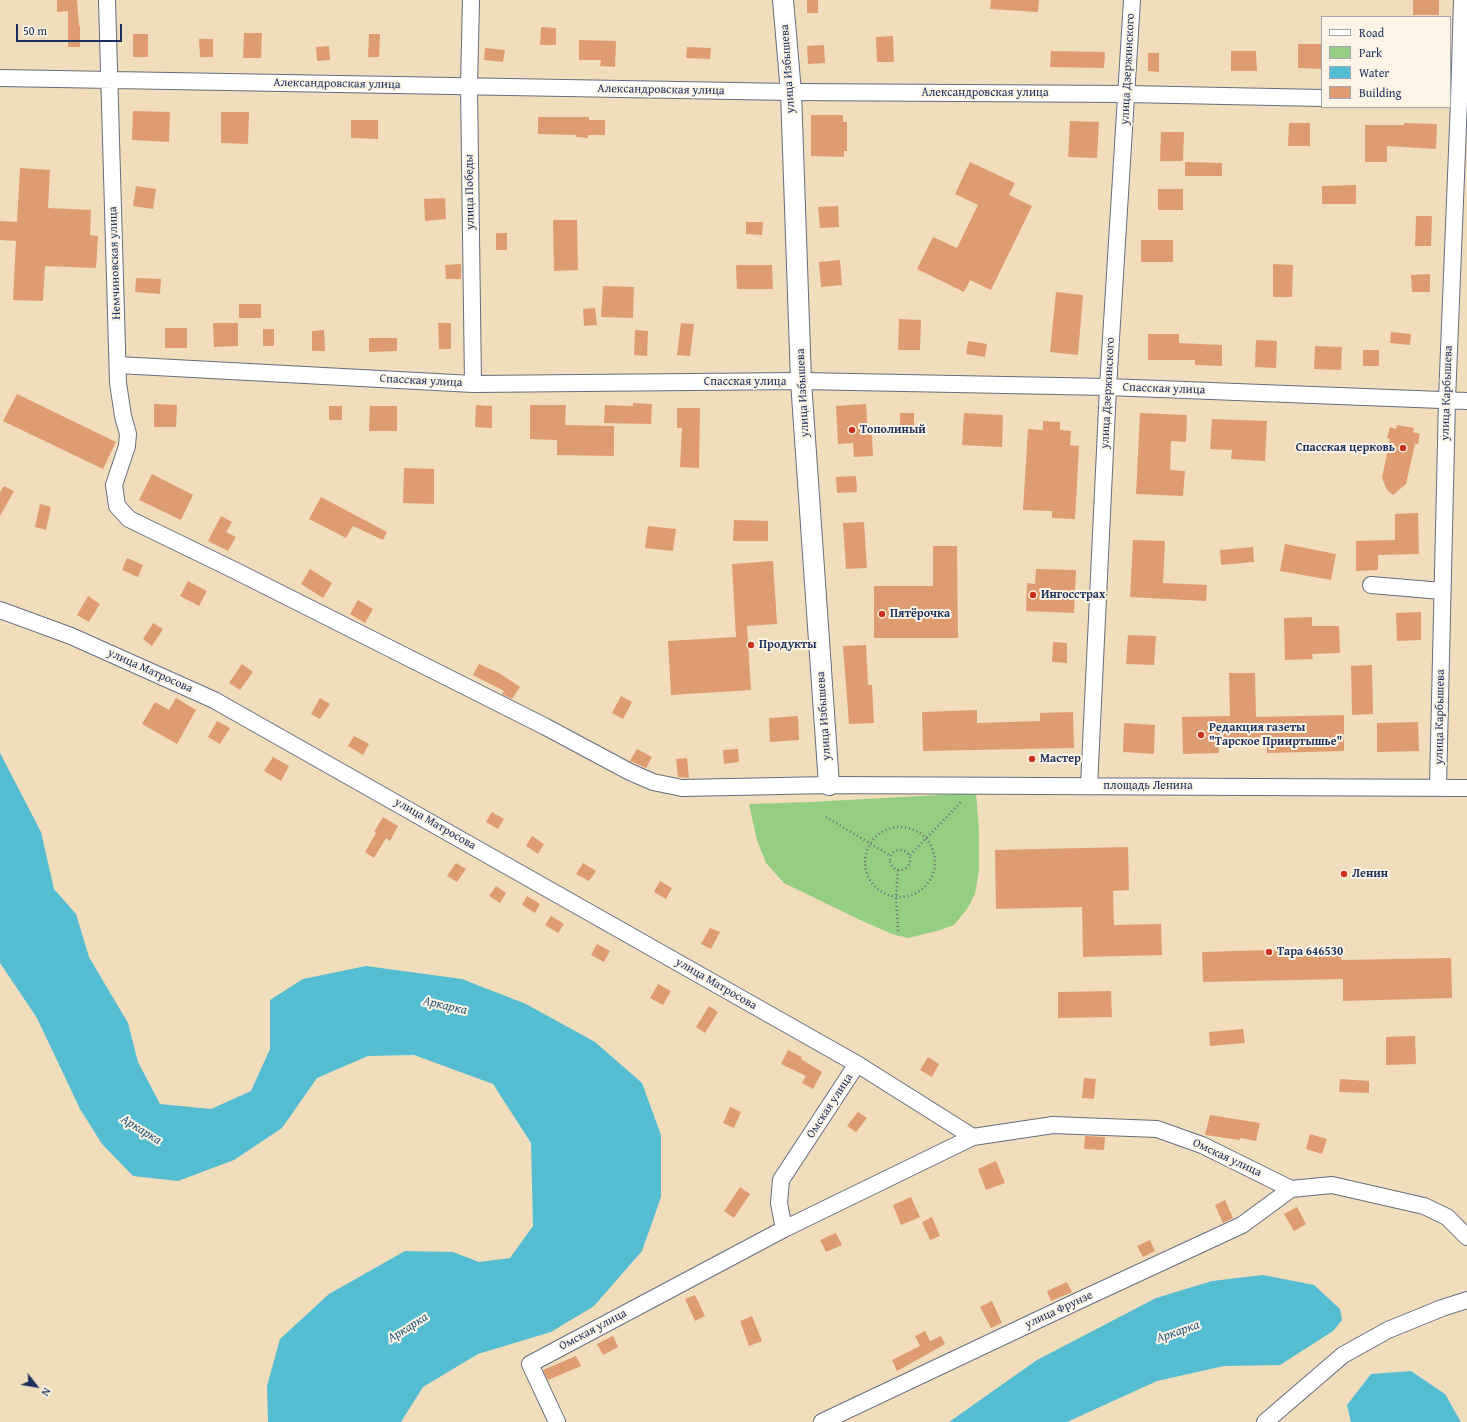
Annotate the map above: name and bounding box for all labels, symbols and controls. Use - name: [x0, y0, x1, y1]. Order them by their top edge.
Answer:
- street label: улица Дзержинского: [1118, 13, 1138, 125]
- scale bar: [18, 16, 124, 42]
- legend: [1321, 16, 1451, 108]
- text: 50 m: [23, 22, 47, 39]
- street label: улица Избышева: [778, 24, 798, 114]
- text: Road: [1359, 24, 1384, 41]
- text: Park: [1359, 44, 1382, 61]
- text: Water: [1359, 64, 1389, 81]
- street label: Александровская улица: [273, 76, 401, 92]
- street label: Александровская улица: [597, 82, 725, 98]
- text: Building: [1359, 84, 1402, 101]
- street label: Александровская улица: [921, 86, 1049, 100]
- street label: улица Победы: [462, 154, 478, 230]
- street label: Немчиновская улица: [106, 206, 124, 320]
- street label: улица Дзержинского: [1098, 337, 1118, 449]
- street label: улица Карбышева: [1438, 345, 1456, 441]
- street label: улица Избышева: [793, 348, 813, 438]
- street label: Спасская улица: [379, 372, 463, 390]
- street label: Спасская улица: [704, 375, 786, 389]
- street label: Спасская улица: [1122, 380, 1206, 398]
- place label: Тополиный: [860, 423, 926, 437]
- marker: Тополиный: [847, 425, 857, 435]
- place label: Спасская церковь: [1296, 441, 1395, 455]
- marker: Спасская церковь: [1398, 443, 1408, 453]
- place label: Ингосстрах: [1041, 588, 1105, 602]
- marker: Ингосстрах: [1028, 590, 1038, 600]
- place label: Пятёрочка: [890, 607, 950, 621]
- marker: Пятёрочка: [877, 609, 887, 619]
- place label: Продукты: [759, 638, 817, 652]
- marker: Продукты: [746, 640, 756, 650]
- street label: улица Матросова: [105, 646, 195, 696]
- street label: улица Карбышева: [1432, 669, 1448, 765]
- street label: улица Избышева: [814, 671, 834, 761]
- place label: Редакция газеты "Тарское Прииртышье": [1209, 721, 1342, 749]
- marker: Редакция газеты "Тарское Прииртышье": [1196, 730, 1206, 740]
- place label: Мастер: [1040, 752, 1081, 766]
- marker: Мастер: [1027, 754, 1037, 764]
- street label: площадь Ленина: [1103, 779, 1193, 793]
- street label: улица Матросова: [392, 795, 478, 853]
- place label: Ленин: [1352, 867, 1388, 881]
- marker: Ленин: [1339, 869, 1349, 879]
- place label: Тара 646530: [1277, 945, 1343, 959]
- marker: Тара 646530: [1264, 947, 1274, 957]
- street label: улица Матросова: [673, 955, 759, 1013]
- water label: Аркарка: [421, 993, 469, 1019]
- street label: Омская улица: [804, 1071, 856, 1141]
- water label: Аркарка: [118, 1112, 164, 1148]
- street label: Омская улица: [1190, 1136, 1264, 1180]
- street label: улица Фрунзе: [1023, 1288, 1095, 1332]
- street label: Омская улица: [557, 1306, 629, 1354]
- water label: Аркарка: [385, 1310, 431, 1346]
- water label: Аркарка: [1154, 1317, 1202, 1347]
- north arrow: [16, 1366, 56, 1406]
- text: N: [38, 1385, 55, 1399]

